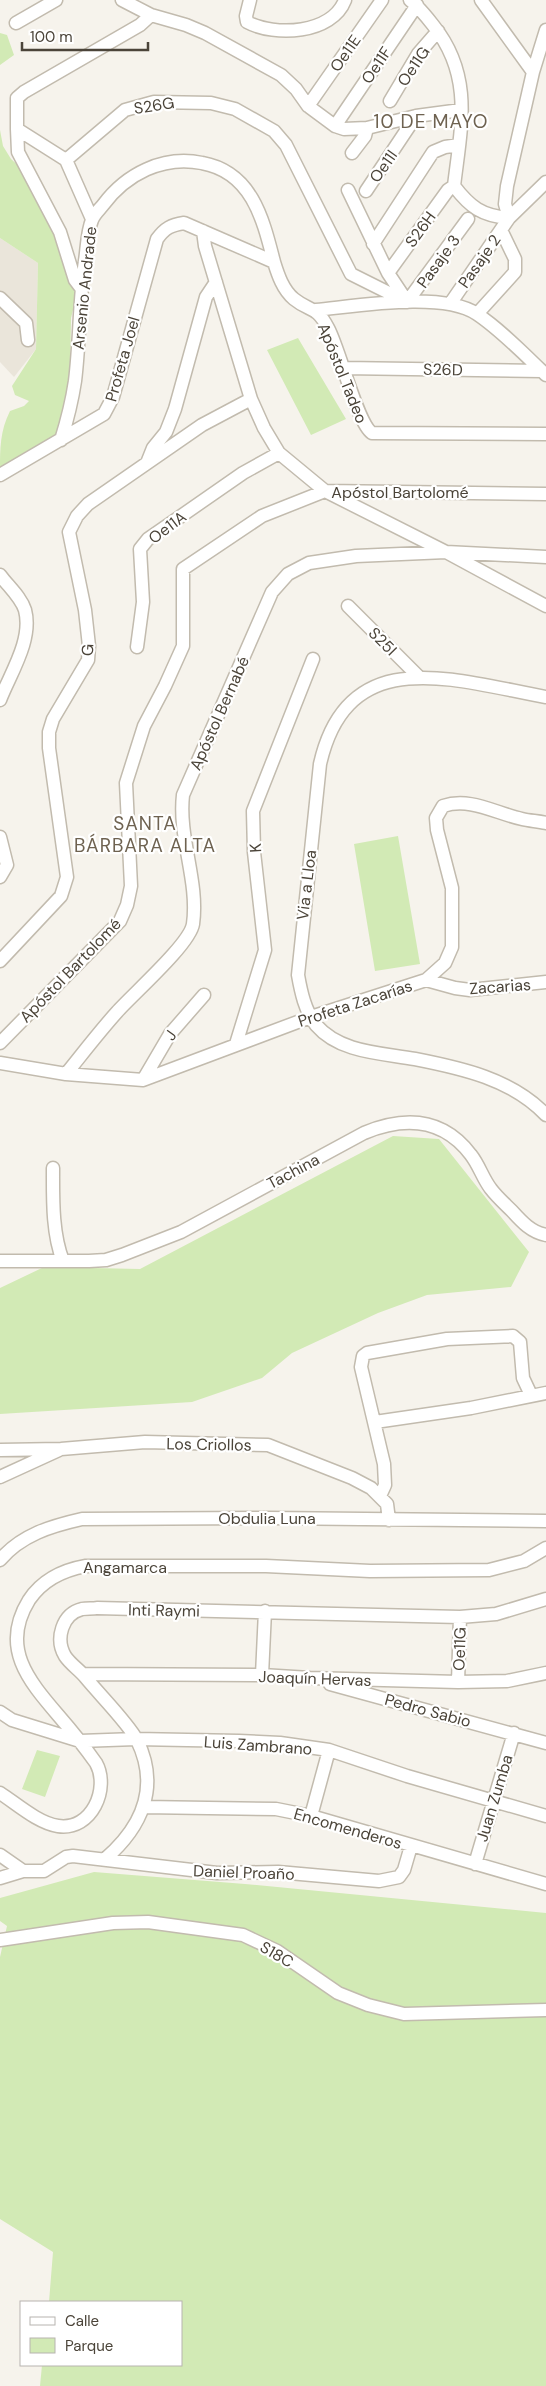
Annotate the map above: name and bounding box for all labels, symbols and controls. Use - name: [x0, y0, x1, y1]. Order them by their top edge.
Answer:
- scale bar: [22, 20, 149, 52]
- text: 100 m: [30, 27, 73, 47]
- street label: Oe11E: [325, 31, 366, 76]
- street label: Oe11F: [357, 42, 397, 88]
- street label: Oe11G: [393, 42, 434, 90]
- street label: S26G: [132, 92, 176, 119]
- district label: 10 DE MAYO: [374, 109, 488, 134]
- street label: Oe11I: [365, 146, 402, 187]
- street label: S26H: [400, 207, 440, 251]
- street label: Arsenio Andrade: [68, 225, 101, 351]
- street label: Pasaje 3: [412, 230, 465, 292]
- street label: Pasaje 2: [453, 230, 505, 292]
- street label: Profeta Joel: [100, 314, 145, 404]
- street label: Apóstol Tadeo: [313, 320, 372, 426]
- street label: S26D: [423, 359, 463, 380]
- street label: Apóstol Bartolomé: [331, 482, 469, 503]
- street label: Oe11A: [144, 506, 191, 548]
- street label: S25I: [364, 623, 401, 660]
- street label: G: [77, 643, 98, 657]
- street label: Apóstol Bernabé: [185, 653, 254, 774]
- district label: SANTA BÁRBARA ALTA: [74, 811, 216, 858]
- street label: K: [245, 843, 266, 853]
- street label: Via a Lloa: [292, 849, 321, 921]
- street label: Apóstol Bartolomé: [15, 914, 126, 1027]
- street label: Zacarias: [469, 974, 532, 999]
- street label: Profeta Zacarías: [295, 975, 415, 1032]
- street label: J: [160, 1026, 181, 1045]
- street label: Tachina: [263, 1149, 323, 1194]
- street label: Los Criollos: [166, 1433, 252, 1456]
- street label: Obdulia Luna: [218, 1508, 316, 1529]
- street label: Angamarca: [83, 1557, 167, 1578]
- street label: Inti Raymi: [128, 1599, 200, 1622]
- street label: Oe11G: [448, 1627, 471, 1671]
- street label: Joaquín Hervas: [258, 1666, 372, 1691]
- street label: Pedro Sabio: [382, 1689, 473, 1732]
- street label: Luis Zambrano: [203, 1731, 313, 1760]
- street label: Juan Zumba: [471, 1752, 518, 1844]
- street label: Encomenderos: [291, 1803, 404, 1854]
- street label: Daniel Proaño: [193, 1860, 295, 1885]
- street label: S18C: [256, 1936, 297, 1972]
- legend: [20, 2301, 182, 2366]
- text: Calle: [65, 2311, 99, 2331]
- text: Parque: [65, 2336, 113, 2356]

